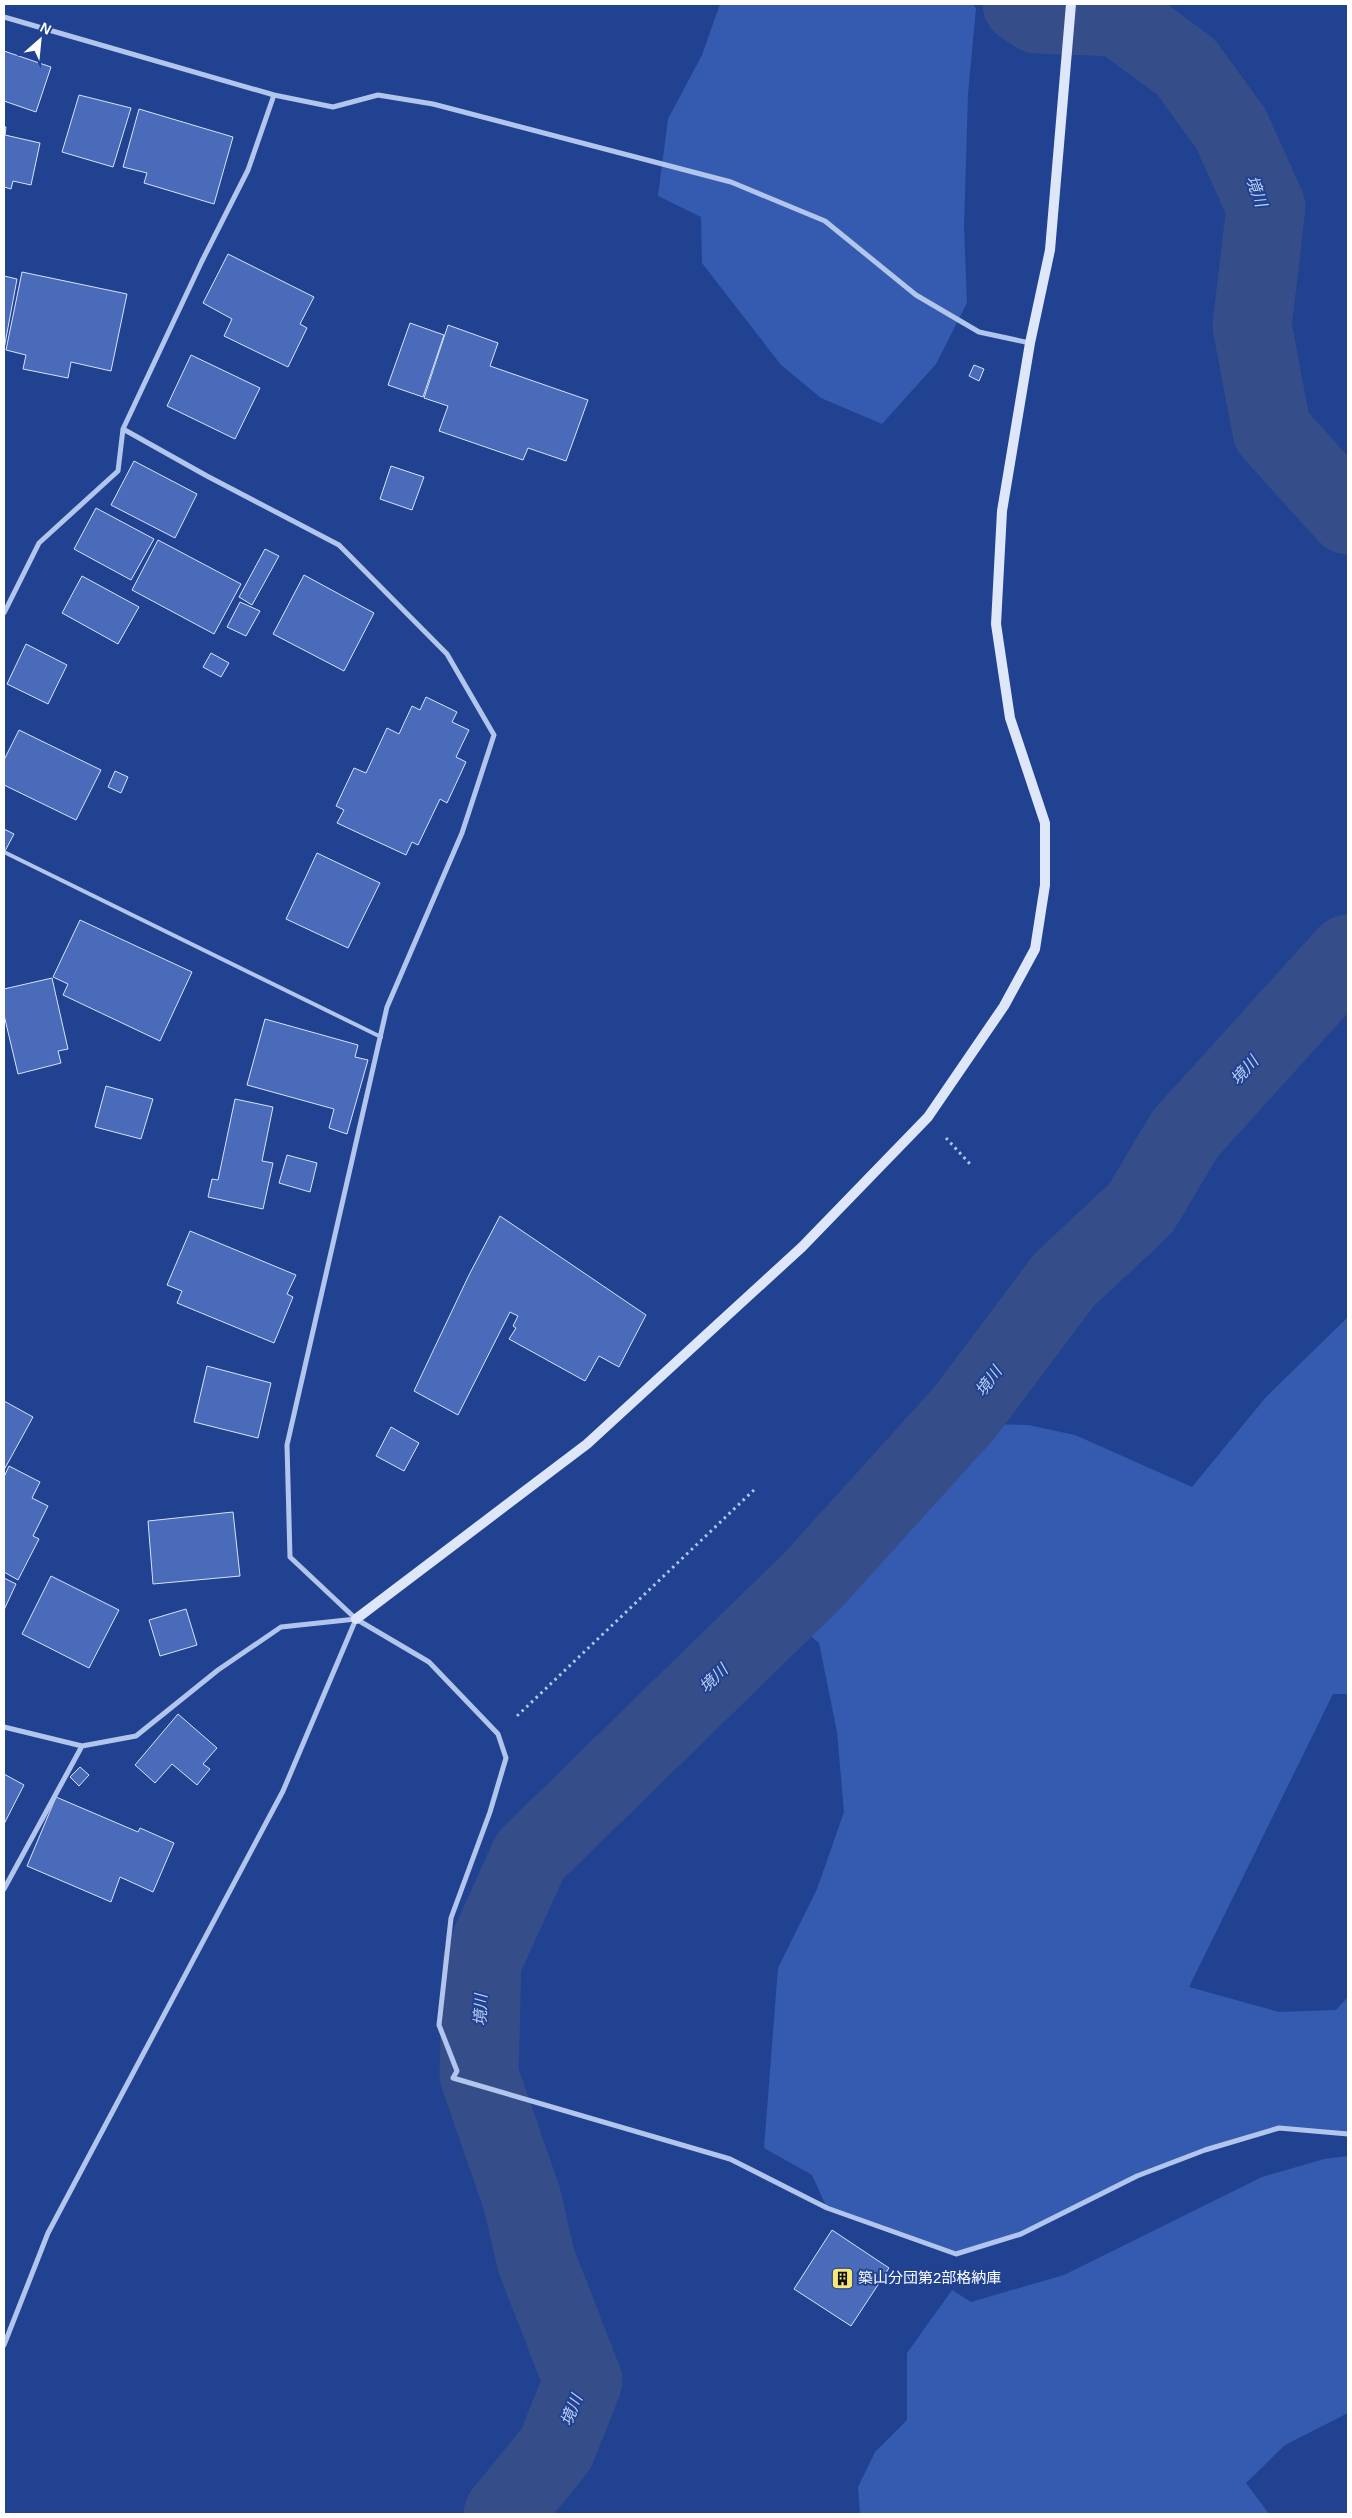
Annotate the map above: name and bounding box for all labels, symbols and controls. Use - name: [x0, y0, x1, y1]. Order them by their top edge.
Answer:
- north arrow: [15, 15, 65, 65]
- text: N: [38, 19, 54, 38]
- water label: 境川: [1243, 173, 1271, 211]
- water label: 境川: [1227, 1051, 1263, 1088]
- water label: 境川: [972, 1362, 1006, 1399]
- water label: 境川: [696, 1660, 732, 1696]
- water label: 境川: [471, 1992, 490, 2026]
- building icon: 築山分団第2部格納庫: [830, 2266, 854, 2290]
- place label: 築山分団第2部格納庫: [858, 2269, 1001, 2286]
- water label: 境川: [558, 2390, 586, 2428]

